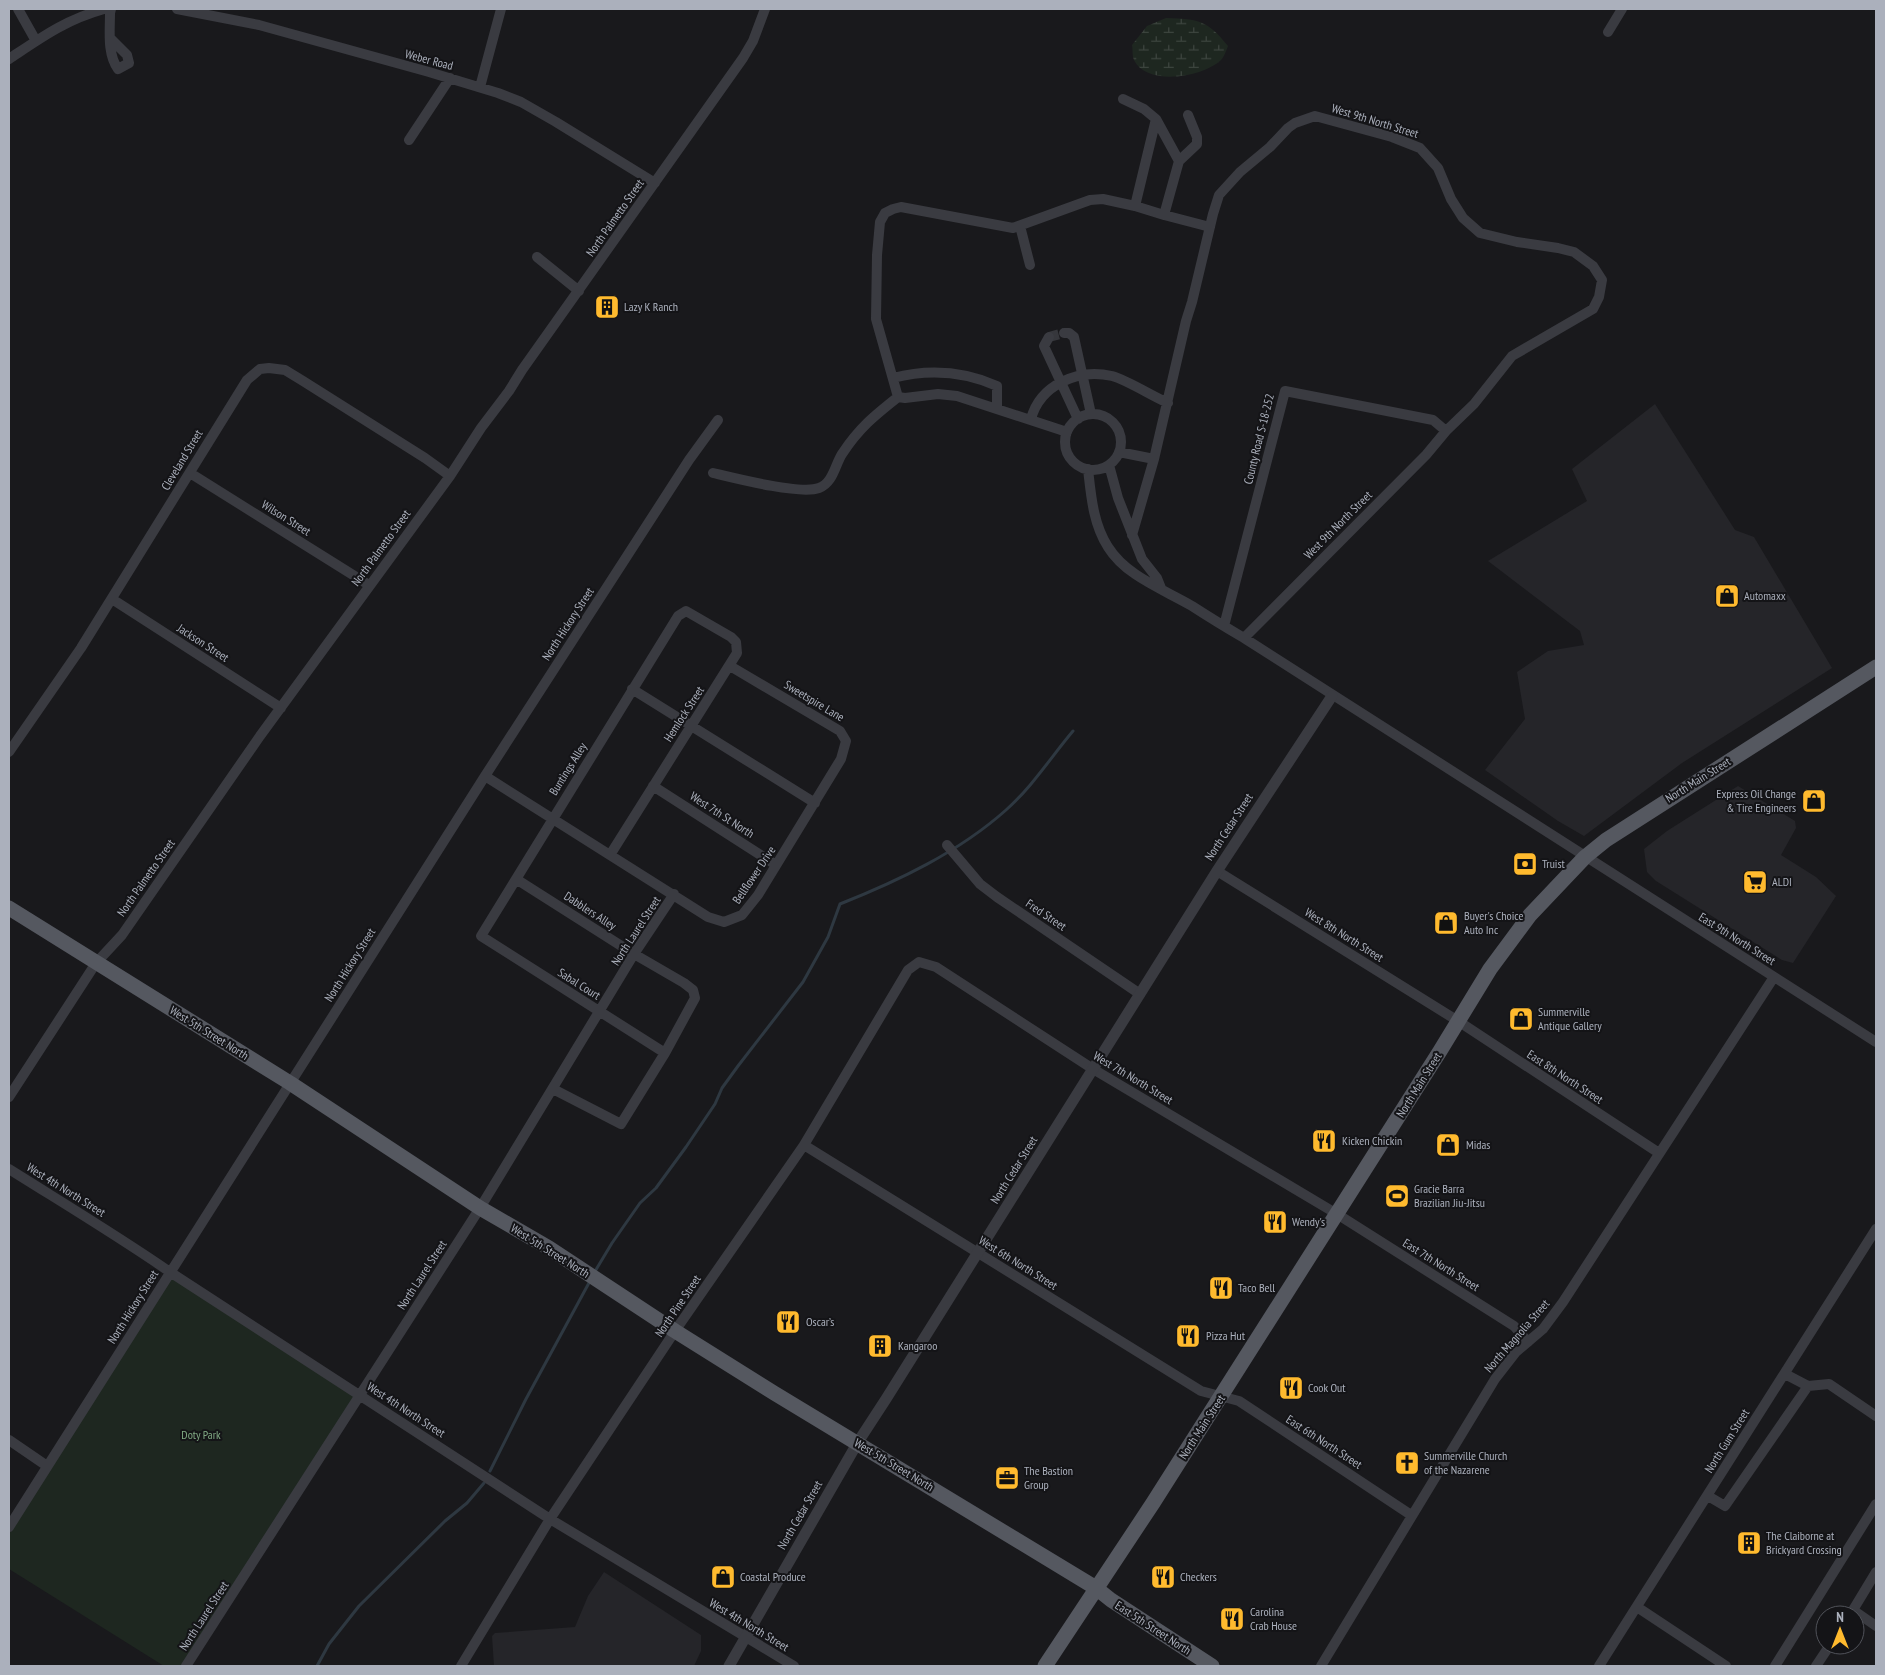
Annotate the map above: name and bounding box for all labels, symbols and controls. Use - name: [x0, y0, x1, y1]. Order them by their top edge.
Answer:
- street label: Weber Road: [403, 46, 455, 73]
- street label: West 9th North Street: [1330, 100, 1421, 141]
- street label: North Palmetto Street: [582, 176, 647, 259]
- building icon: Lazy K Ranch: [594, 294, 620, 320]
- place label: Lazy K Ranch: [624, 299, 678, 314]
- street label: County Road S-18-252: [1240, 392, 1277, 486]
- street label: Cleveland Street: [158, 426, 206, 493]
- street label: West 9th North Street: [1300, 487, 1375, 562]
- street label: Wilson Street: [259, 497, 314, 539]
- street label: North Palmetto Street: [348, 506, 414, 589]
- shop icon: Automaxx: [1714, 583, 1740, 609]
- street label: North Hickory Street: [538, 584, 597, 663]
- place label: Automaxx: [1744, 588, 1786, 603]
- street label: Jackson Street: [174, 620, 232, 665]
- street label: Sweetspire Lane: [781, 677, 847, 724]
- street label: Hemlock Street: [660, 683, 707, 744]
- street label: Buntings Alley: [546, 739, 590, 798]
- street label: North Main Street: [1662, 753, 1734, 806]
- place label: Express Oil Change & Tire Engineers: [1716, 786, 1796, 815]
- street label: West 7th St North: [687, 788, 757, 841]
- shop icon: Express Oil Change & Tire Engineers: [1801, 788, 1827, 814]
- street label: North Cedar Street: [1201, 790, 1256, 863]
- street label: North Palmetto Street: [113, 836, 178, 919]
- street label: Bellflower Drive: [729, 843, 778, 906]
- bank icon: Truist: [1512, 851, 1538, 877]
- place label: Truist: [1542, 856, 1566, 871]
- supermarket icon: ALDI: [1742, 869, 1768, 895]
- place label: ALDI: [1772, 874, 1792, 889]
- street label: Dabblers Alley: [561, 888, 620, 933]
- street label: North Laurel Street: [608, 893, 664, 968]
- street label: Fred Street: [1023, 896, 1070, 934]
- street label: West 8th North Street: [1302, 904, 1387, 965]
- place label: Buyer's Choice Auto Inc: [1464, 908, 1523, 937]
- street label: East 9th North Street: [1696, 909, 1779, 969]
- shop icon: Buyer's Choice Auto Inc: [1433, 910, 1459, 936]
- street label: North Hickory Street: [321, 924, 379, 1004]
- street label: Sabal Court: [555, 965, 604, 1003]
- street label: West 5th Street North: [167, 1002, 251, 1063]
- place label: Summerville Antique Gallery: [1538, 1004, 1602, 1033]
- shop icon: Summerville Antique Gallery: [1508, 1006, 1534, 1032]
- street label: East 8th North Street: [1524, 1046, 1607, 1107]
- street label: West 7th North Street: [1091, 1048, 1176, 1108]
- street label: North Main Street: [1393, 1049, 1445, 1120]
- restaurant icon: Kicken Chickin: [1311, 1128, 1337, 1154]
- street label: North Cedar Street: [987, 1132, 1041, 1206]
- shop icon: Midas: [1435, 1132, 1461, 1158]
- place label: Kicken Chickin: [1342, 1133, 1402, 1148]
- place label: Midas: [1466, 1137, 1490, 1152]
- street label: West 4th North Street: [24, 1159, 109, 1220]
- place label: Gracie Barra Brazilian Jiu-Jitsu: [1414, 1181, 1485, 1210]
- sports icon: Gracie Barra Brazilian Jiu-Jitsu: [1384, 1183, 1410, 1209]
- restaurant icon: Wendy's: [1262, 1209, 1288, 1235]
- place label: Wendy's: [1292, 1214, 1325, 1229]
- street label: West 5th Street North: [508, 1220, 592, 1281]
- street label: West 6th North Street: [976, 1232, 1061, 1293]
- street label: East 7th North Street: [1400, 1235, 1483, 1294]
- street label: North Laurel Street: [394, 1237, 450, 1312]
- street label: North Hickory Street: [104, 1266, 162, 1346]
- street label: North Pine Street: [651, 1271, 704, 1340]
- restaurant icon: Taco Bell: [1208, 1275, 1234, 1301]
- place label: Taco Bell: [1238, 1280, 1275, 1295]
- street label: North Magnolia Street: [1481, 1296, 1553, 1375]
- restaurant icon: Oscar’s: [775, 1309, 801, 1335]
- place label: Oscar’s: [806, 1314, 834, 1329]
- restaurant icon: Pizza Hut: [1175, 1323, 1201, 1349]
- place label: Pizza Hut: [1206, 1328, 1246, 1343]
- building icon: Kangaroo: [867, 1333, 893, 1359]
- place label: Kangaroo: [898, 1338, 937, 1353]
- restaurant icon: Cook Out: [1278, 1375, 1304, 1401]
- street label: West 4th North Street: [364, 1379, 449, 1441]
- place label: Cook Out: [1308, 1380, 1346, 1395]
- street label: North Main Street: [1175, 1391, 1228, 1462]
- street label: North Gum Street: [1701, 1405, 1753, 1476]
- street label: East 6th North Street: [1283, 1411, 1366, 1472]
- park label: Doty Park: [181, 1427, 221, 1442]
- street label: West 5th Street North: [852, 1435, 937, 1494]
- place label: Summerville Church of the Nazarene: [1424, 1448, 1507, 1477]
- church icon: Summerville Church of the Nazarene: [1394, 1450, 1420, 1476]
- place label: The Bastion Group: [1024, 1463, 1073, 1492]
- office icon: The Bastion Group: [994, 1465, 1020, 1491]
- street label: North Cedar Street: [774, 1477, 826, 1552]
- place label: The Claiborne at Brickyard Crossing: [1766, 1528, 1842, 1557]
- building icon: The Claiborne at Brickyard Crossing: [1736, 1530, 1762, 1556]
- shop icon: Coastal Produce: [710, 1564, 736, 1590]
- restaurant icon: Checkers: [1150, 1564, 1176, 1590]
- place label: Coastal Produce: [740, 1569, 806, 1584]
- place label: Checkers: [1180, 1569, 1217, 1584]
- street label: North Laurel Street: [176, 1578, 232, 1653]
- street label: West 4th North Street: [707, 1595, 792, 1655]
- street label: East 5th Street North: [1112, 1597, 1194, 1658]
- place label: Carolina Crab House: [1250, 1604, 1297, 1633]
- north arrow: [1815, 1605, 1865, 1655]
- restaurant icon: Carolina Crab House: [1219, 1606, 1245, 1632]
- text: N: [1836, 1608, 1844, 1626]

